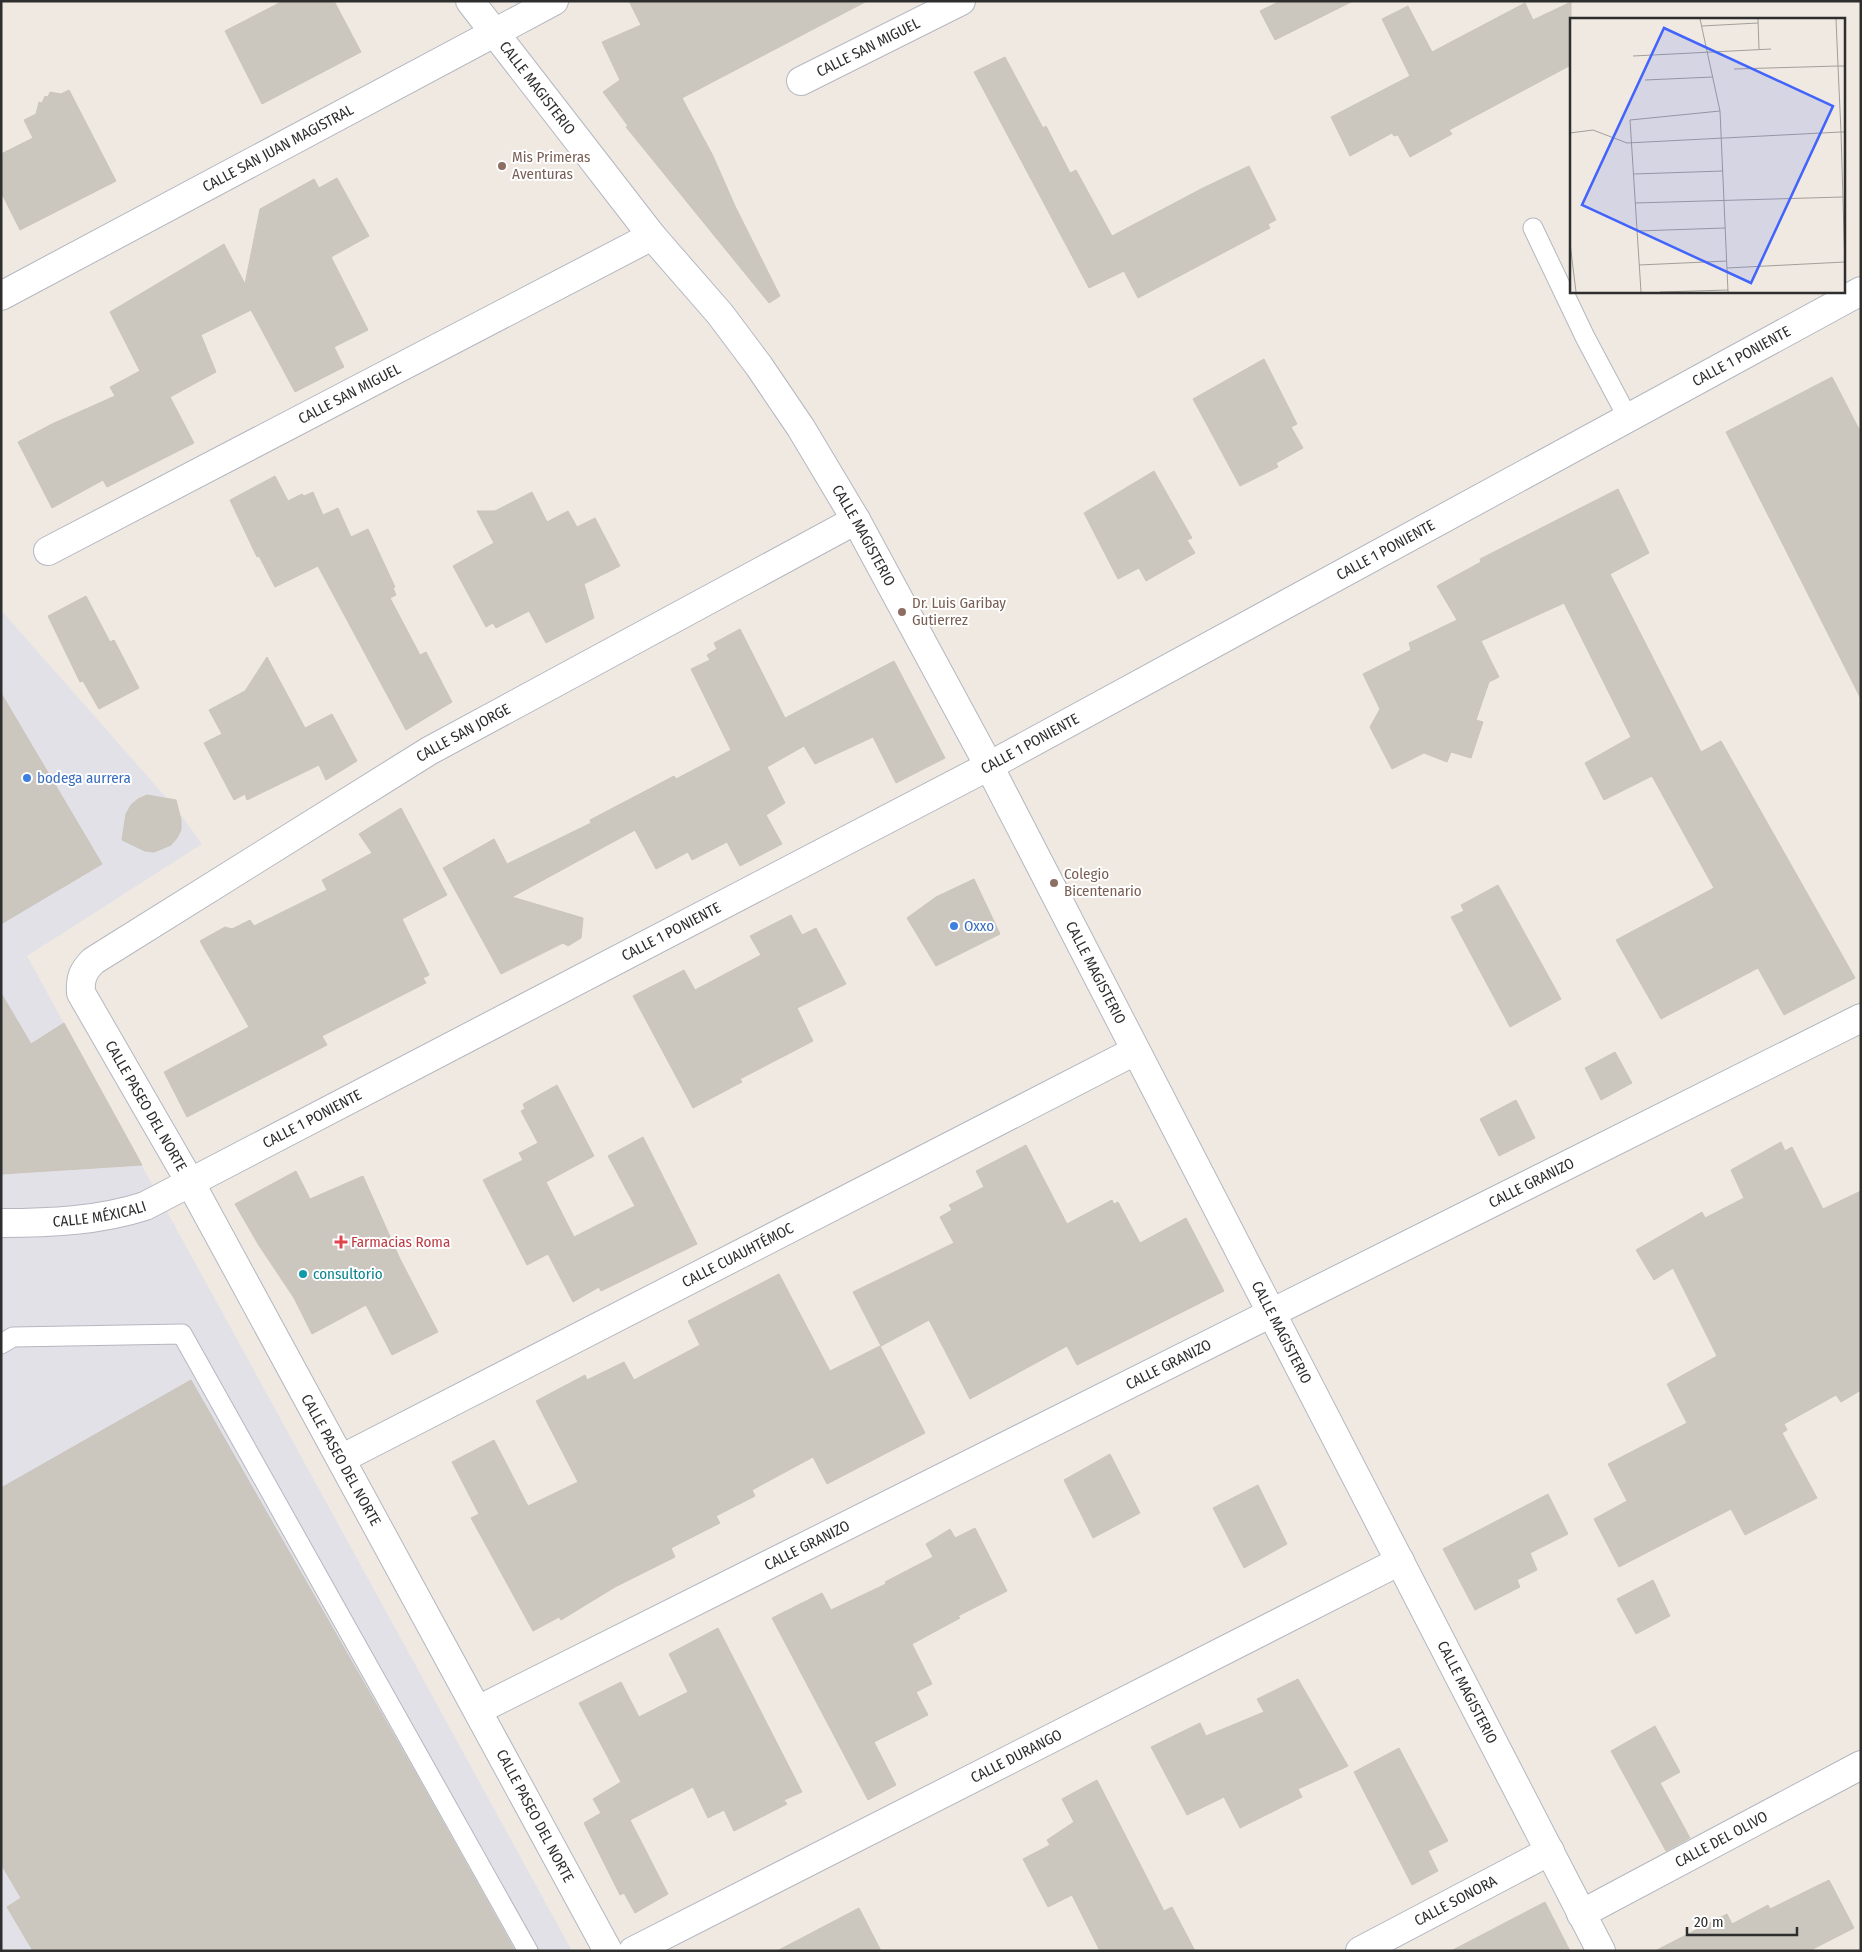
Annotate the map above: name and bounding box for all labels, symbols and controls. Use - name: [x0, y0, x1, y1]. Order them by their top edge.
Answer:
- street label: CALLE SAN MIGUEL: [813, 14, 923, 81]
- inset map: [1570, 18, 1844, 292]
- street label: CALLE MAGISTERIO: [496, 38, 579, 138]
- street label: CALLE SAN JUAN MAGISTRAL: [200, 100, 357, 196]
- place label: Mis Primeras Aventuras: [512, 148, 590, 183]
- marker: Mis Primeras Aventuras: [496, 160, 508, 172]
- street label: CALLE 1 PONIENTE: [1689, 322, 1794, 390]
- street label: CALLE SAN MIGUEL: [295, 359, 404, 428]
- street label: CALLE MAGISTERIO: [828, 482, 899, 589]
- street label: CALLE 1 PONIENTE: [1333, 516, 1438, 584]
- place label: Dr. Luis Garibay Gutierrez: [912, 594, 1006, 629]
- marker: Dr. Luis Garibay Gutierrez: [896, 606, 908, 618]
- street label: CALLE SAN JORGE: [413, 700, 513, 766]
- street label: CALLE 1 PONIENTE: [978, 710, 1082, 778]
- place label: bodega aurrera: [37, 769, 131, 787]
- marker: bodega aurrera: [21, 772, 33, 784]
- place label: Colegio Bicentenario: [1064, 865, 1142, 900]
- marker: Colegio Bicentenario: [1048, 877, 1060, 889]
- street label: CALLE 1 PONIENTE: [619, 898, 724, 965]
- place label: Oxxo: [964, 917, 994, 935]
- street label: CALLE MAGISTERIO: [1062, 918, 1130, 1027]
- marker: Oxxo: [948, 920, 960, 932]
- street label: CALLE PASEO DEL NORTE: [101, 1038, 191, 1174]
- street label: CALLE 1 PONIENTE: [259, 1086, 365, 1152]
- street label: CALLE GRANIZO: [1486, 1154, 1577, 1212]
- street label: CALLE MÉXICALI: [52, 1197, 148, 1231]
- street label: CALLE CUAUHTÉMOC: [679, 1219, 797, 1291]
- place label: Farmacias Roma: [351, 1233, 450, 1251]
- marker: Farmacias Roma: [335, 1236, 347, 1248]
- place label: consultorio: [313, 1265, 383, 1283]
- marker: consultorio: [297, 1268, 309, 1280]
- street label: CALLE MAGISTERIO: [1248, 1278, 1315, 1387]
- street label: CALLE GRANIZO: [1123, 1336, 1214, 1393]
- street label: CALLE PASEO DEL NORTE: [297, 1391, 385, 1529]
- street label: CALLE GRANIZO: [761, 1516, 853, 1574]
- street label: CALLE MAGISTERIO: [1433, 1638, 1501, 1747]
- street label: CALLE DURANGO: [968, 1725, 1065, 1787]
- street label: CALLE PASEO DEL NORTE: [492, 1747, 578, 1885]
- street label: CALLE DEL OLIVO: [1672, 1807, 1771, 1871]
- street label: CALLE SONORA: [1411, 1872, 1500, 1930]
- scale bar: [1687, 1904, 1797, 1936]
- text: 20 m: [1694, 1913, 1724, 1931]

